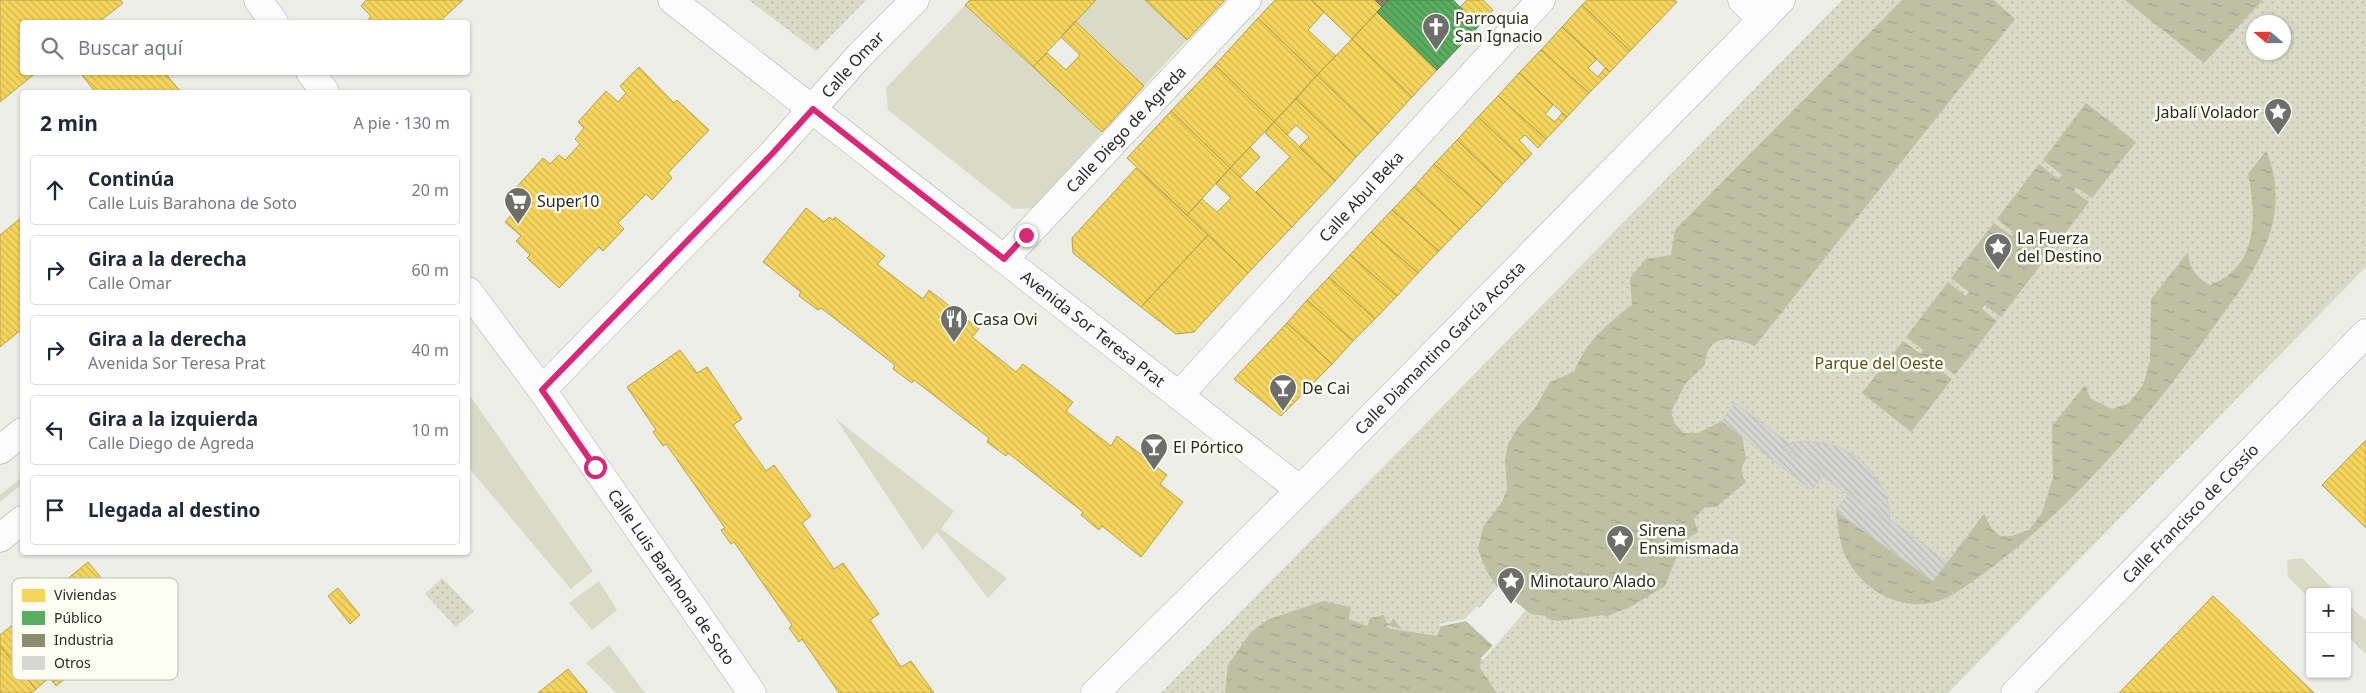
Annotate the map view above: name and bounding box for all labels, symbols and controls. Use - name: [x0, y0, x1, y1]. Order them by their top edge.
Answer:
- place label: Parroquia San Ignacio: [1455, 7, 1542, 47]
- church icon: Parroquia San Ignacio: [1421, 12, 1451, 51]
- north arrow: [2246, 15, 2291, 60]
- search box: [20, 20, 470, 75]
- street label: Calle Omar: [816, 26, 889, 103]
- icon: search: [38, 34, 66, 62]
- text: Buscar aquí: [78, 35, 183, 61]
- street label: Calle Diego de Agreda: [1061, 61, 1191, 197]
- place icon: Jabalí Volador: [2263, 97, 2293, 136]
- place label: Jabalí Volador: [2154, 101, 2259, 123]
- text: 2 min: [40, 109, 98, 137]
- text: A pie · 130 m: [353, 112, 450, 134]
- street label: Calle Abul Beka: [1314, 146, 1408, 247]
- text: Continúa: [88, 166, 174, 192]
- icon: ahead: [41, 176, 69, 204]
- text: 20 m: [412, 179, 449, 201]
- supermarket icon: Super10: [503, 186, 533, 225]
- place label: Super10: [537, 190, 599, 212]
- text: Calle Luis Barahona de Soto: [88, 192, 297, 214]
- route end: [1015, 224, 1038, 247]
- place label: La Fuerza del Destino: [2017, 227, 2102, 267]
- place icon: La Fuerza del Destino: [1983, 232, 2013, 271]
- text: Gira a la derecha: [88, 246, 247, 272]
- icon: right: [41, 256, 69, 284]
- street label: Calle Diamantino García Acosta: [1350, 256, 1530, 439]
- text: 60 m: [412, 259, 449, 281]
- street label: Avenida Sor Teresa Prat: [1016, 265, 1170, 392]
- text: Calle Omar: [88, 272, 172, 294]
- restaurant icon: Casa Ovi: [939, 304, 969, 343]
- place label: Casa Ovi: [973, 308, 1038, 330]
- text: Gira a la derecha: [88, 326, 247, 352]
- icon: right: [41, 336, 69, 364]
- text: 40 m: [412, 339, 449, 361]
- text: Avenida Sor Teresa Prat: [88, 352, 265, 374]
- park label: Parque del Oeste: [1815, 352, 1944, 374]
- bar icon: De Cai: [1268, 373, 1298, 412]
- place label: De Cai: [1302, 377, 1350, 399]
- text: Gira a la izquierda: [88, 406, 258, 432]
- icon: left: [41, 416, 69, 444]
- text: 10 m: [412, 419, 449, 441]
- text: Calle Diego de Agreda: [88, 432, 254, 454]
- bar icon: El Pórtico: [1139, 432, 1169, 471]
- place label: El Pórtico: [1173, 436, 1243, 458]
- street label: Calle Francisco de Cossío: [2117, 439, 2263, 588]
- route start: [584, 456, 607, 479]
- street label: Calle Luis Barahona de Soto: [603, 485, 740, 669]
- icon: arrive: [41, 496, 69, 524]
- text: Llegada al destino: [88, 497, 260, 523]
- place label: Sirena Ensimismada: [1639, 519, 1739, 559]
- place icon: Sirena Ensimismada: [1605, 524, 1635, 563]
- place icon: Minotauro Alado: [1496, 566, 1526, 605]
- place label: Minotauro Alado: [1530, 570, 1656, 592]
- legend: [12, 578, 178, 680]
- text: Viviendas: [54, 585, 117, 604]
- map controls: [2306, 588, 2351, 678]
- button: +: [2306, 588, 2351, 633]
- text: Público: [54, 608, 102, 627]
- text: Industria: [54, 630, 114, 649]
- button: −: [2306, 633, 2351, 678]
- text: Otros: [54, 653, 91, 672]

